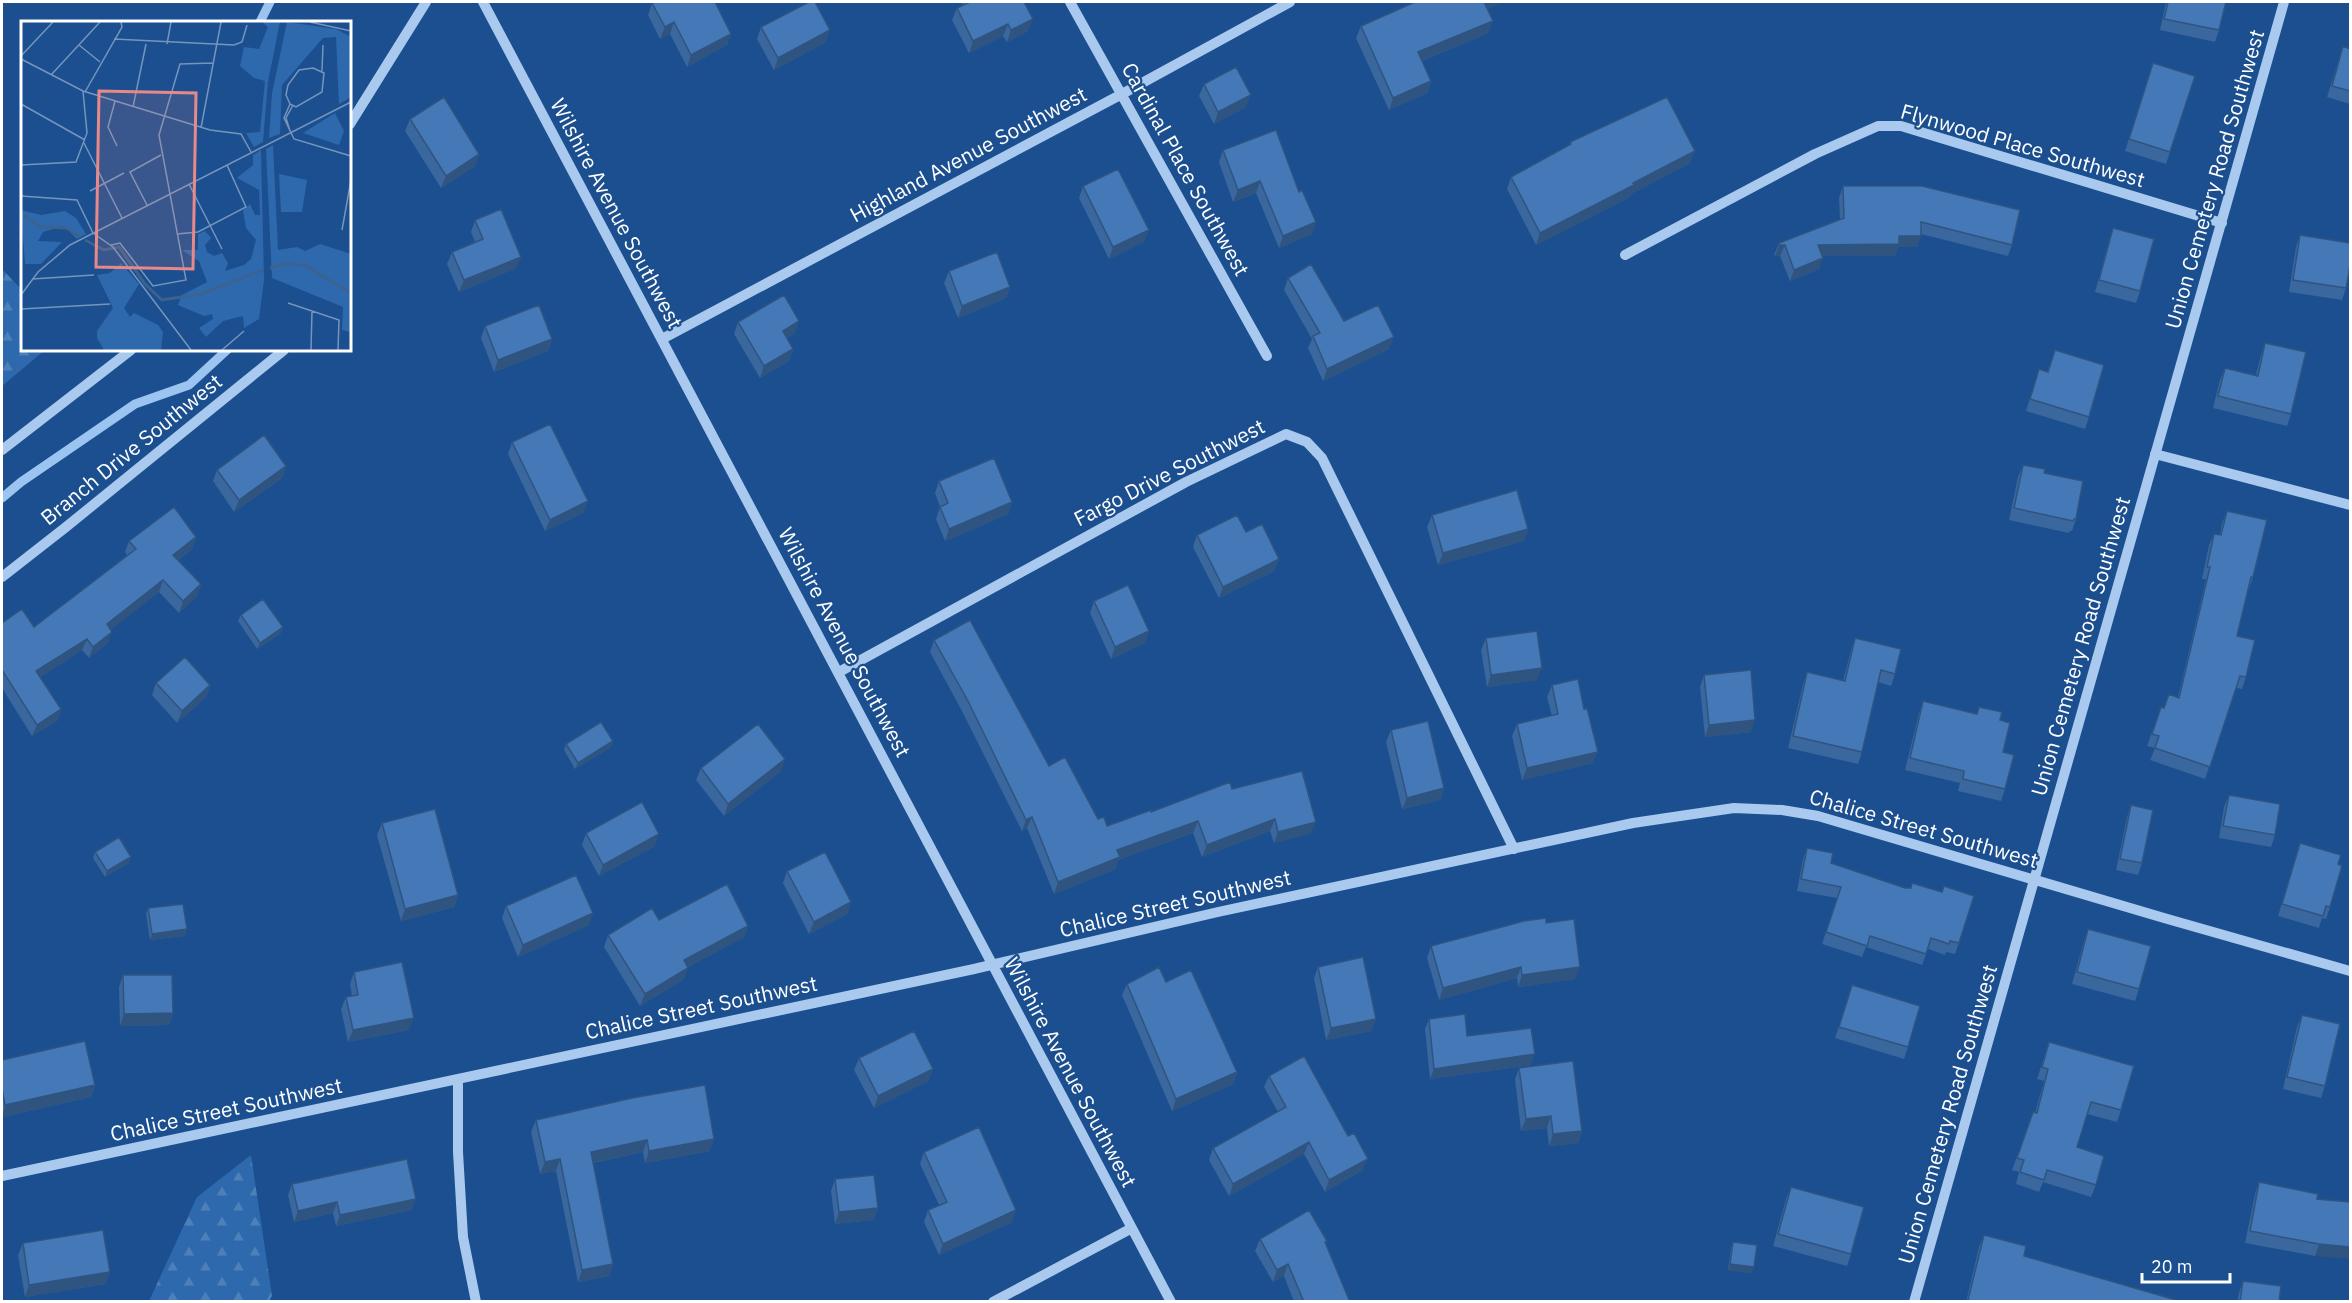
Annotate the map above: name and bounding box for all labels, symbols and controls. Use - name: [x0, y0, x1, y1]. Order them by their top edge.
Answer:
- inset map: [21, 21, 351, 351]
- street label: Union Cemetery Road Southwest: [2158, 26, 2270, 332]
- street label: Cardinal Place Southwest: [1116, 57, 1256, 281]
- street label: Highland Avenue Southwest: [845, 80, 1091, 228]
- street label: Wilshire Avenue Southwest: [544, 93, 690, 333]
- street label: Flynwood Place Southwest: [1898, 97, 2148, 193]
- street label: Branch Drive Southwest: [34, 367, 228, 531]
- street label: Fargo Drive Southwest: [1069, 412, 1269, 532]
- street label: Union Cemetery Road Southwest: [2024, 493, 2136, 799]
- street label: Wilshire Avenue Southwest: [772, 522, 918, 762]
- street label: Chalice Street Southwest: [1806, 782, 2042, 874]
- street label: Chalice Street Southwest: [1057, 863, 1293, 943]
- street label: Wilshire Avenue Southwest: [998, 952, 1144, 1192]
- street label: Union Cemetery Road Southwest: [1891, 961, 2003, 1267]
- street label: Chalice Street Southwest: [582, 969, 820, 1045]
- street label: Chalice Street Southwest: [107, 1071, 345, 1147]
- scale bar: [2142, 1246, 2230, 1284]
- text: 20 m: [2151, 1255, 2193, 1278]

